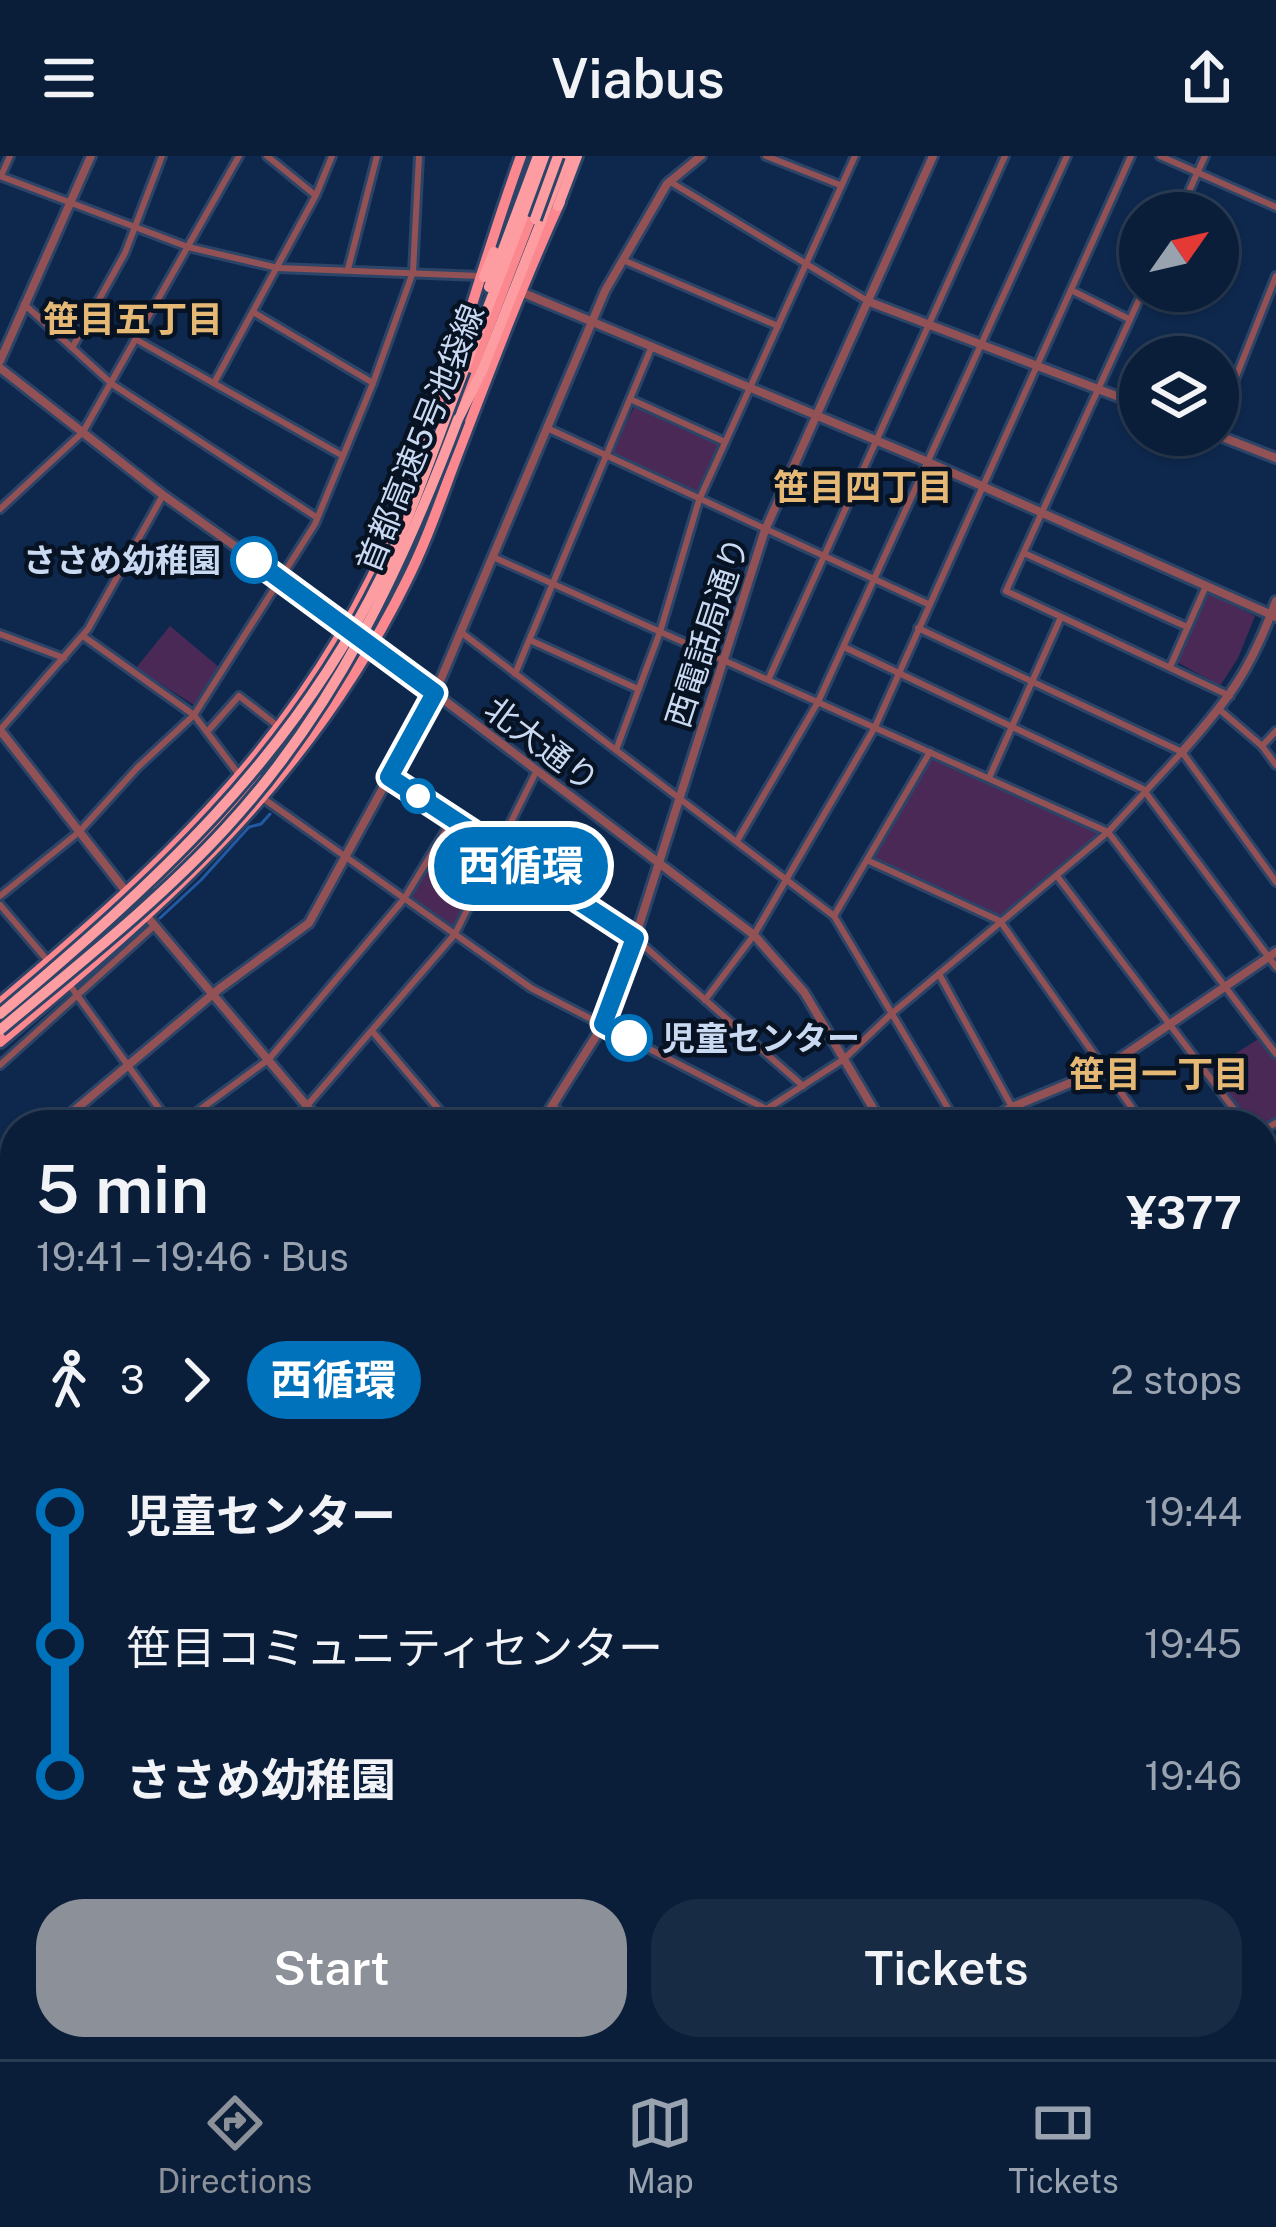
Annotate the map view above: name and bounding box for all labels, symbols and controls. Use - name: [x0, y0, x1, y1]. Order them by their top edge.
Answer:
- icon: menu: [36, 45, 102, 111]
- icon: share: [1174, 45, 1240, 111]
- text: Viabus: [551, 47, 725, 110]
- north arrow: [1119, 192, 1239, 312]
- map controls: [1119, 192, 1239, 456]
- district label: 笹目五丁目: [43, 298, 223, 340]
- street label: 首都高速5号池袋線: [349, 299, 491, 577]
- button: layers: [1119, 336, 1239, 456]
- district label: 笹目四丁目: [773, 466, 953, 508]
- street label: 西電話局通り: [658, 532, 756, 732]
- marker: ささめ幼稚園: [232, 538, 276, 582]
- place label: ささめ幼稚園: [23, 541, 221, 579]
- street label: 北大通り: [478, 689, 606, 799]
- unlabelled marker: [402, 780, 434, 812]
- line badge: 西循環: [452, 827, 590, 905]
- text: 西循環: [458, 841, 584, 890]
- marker: 児童センター: [607, 1016, 651, 1060]
- place label: 児童センター: [662, 1019, 860, 1057]
- district label: 笹目一丁目: [1069, 1053, 1249, 1095]
- text: 5 min: [36, 1150, 209, 1228]
- text: ¥377: [1127, 1186, 1242, 1239]
- text: 19:41 – 19:46 · Bus: [36, 1234, 349, 1280]
- icon: walk: [36, 1347, 102, 1413]
- icon: forward: [163, 1347, 229, 1413]
- text: 西循環: [271, 1355, 397, 1404]
- text: 3: [120, 1357, 145, 1403]
- text: 2 stops: [1110, 1357, 1242, 1403]
- text: 児童センター: [126, 1489, 396, 1542]
- text: 19:44: [1144, 1489, 1242, 1535]
- text: 笹目コミュニティセンター: [126, 1621, 663, 1674]
- text: 19:45: [1144, 1621, 1242, 1667]
- text: ささめ幼稚園: [126, 1753, 396, 1806]
- text: 19:46: [1144, 1753, 1242, 1799]
- button: Start: [36, 1899, 627, 2037]
- button: Tickets: [651, 1899, 1242, 2037]
- tab: Directions: [157, 2090, 312, 2200]
- tab: Map: [627, 2090, 694, 2200]
- tab: Tickets: [1008, 2090, 1119, 2200]

